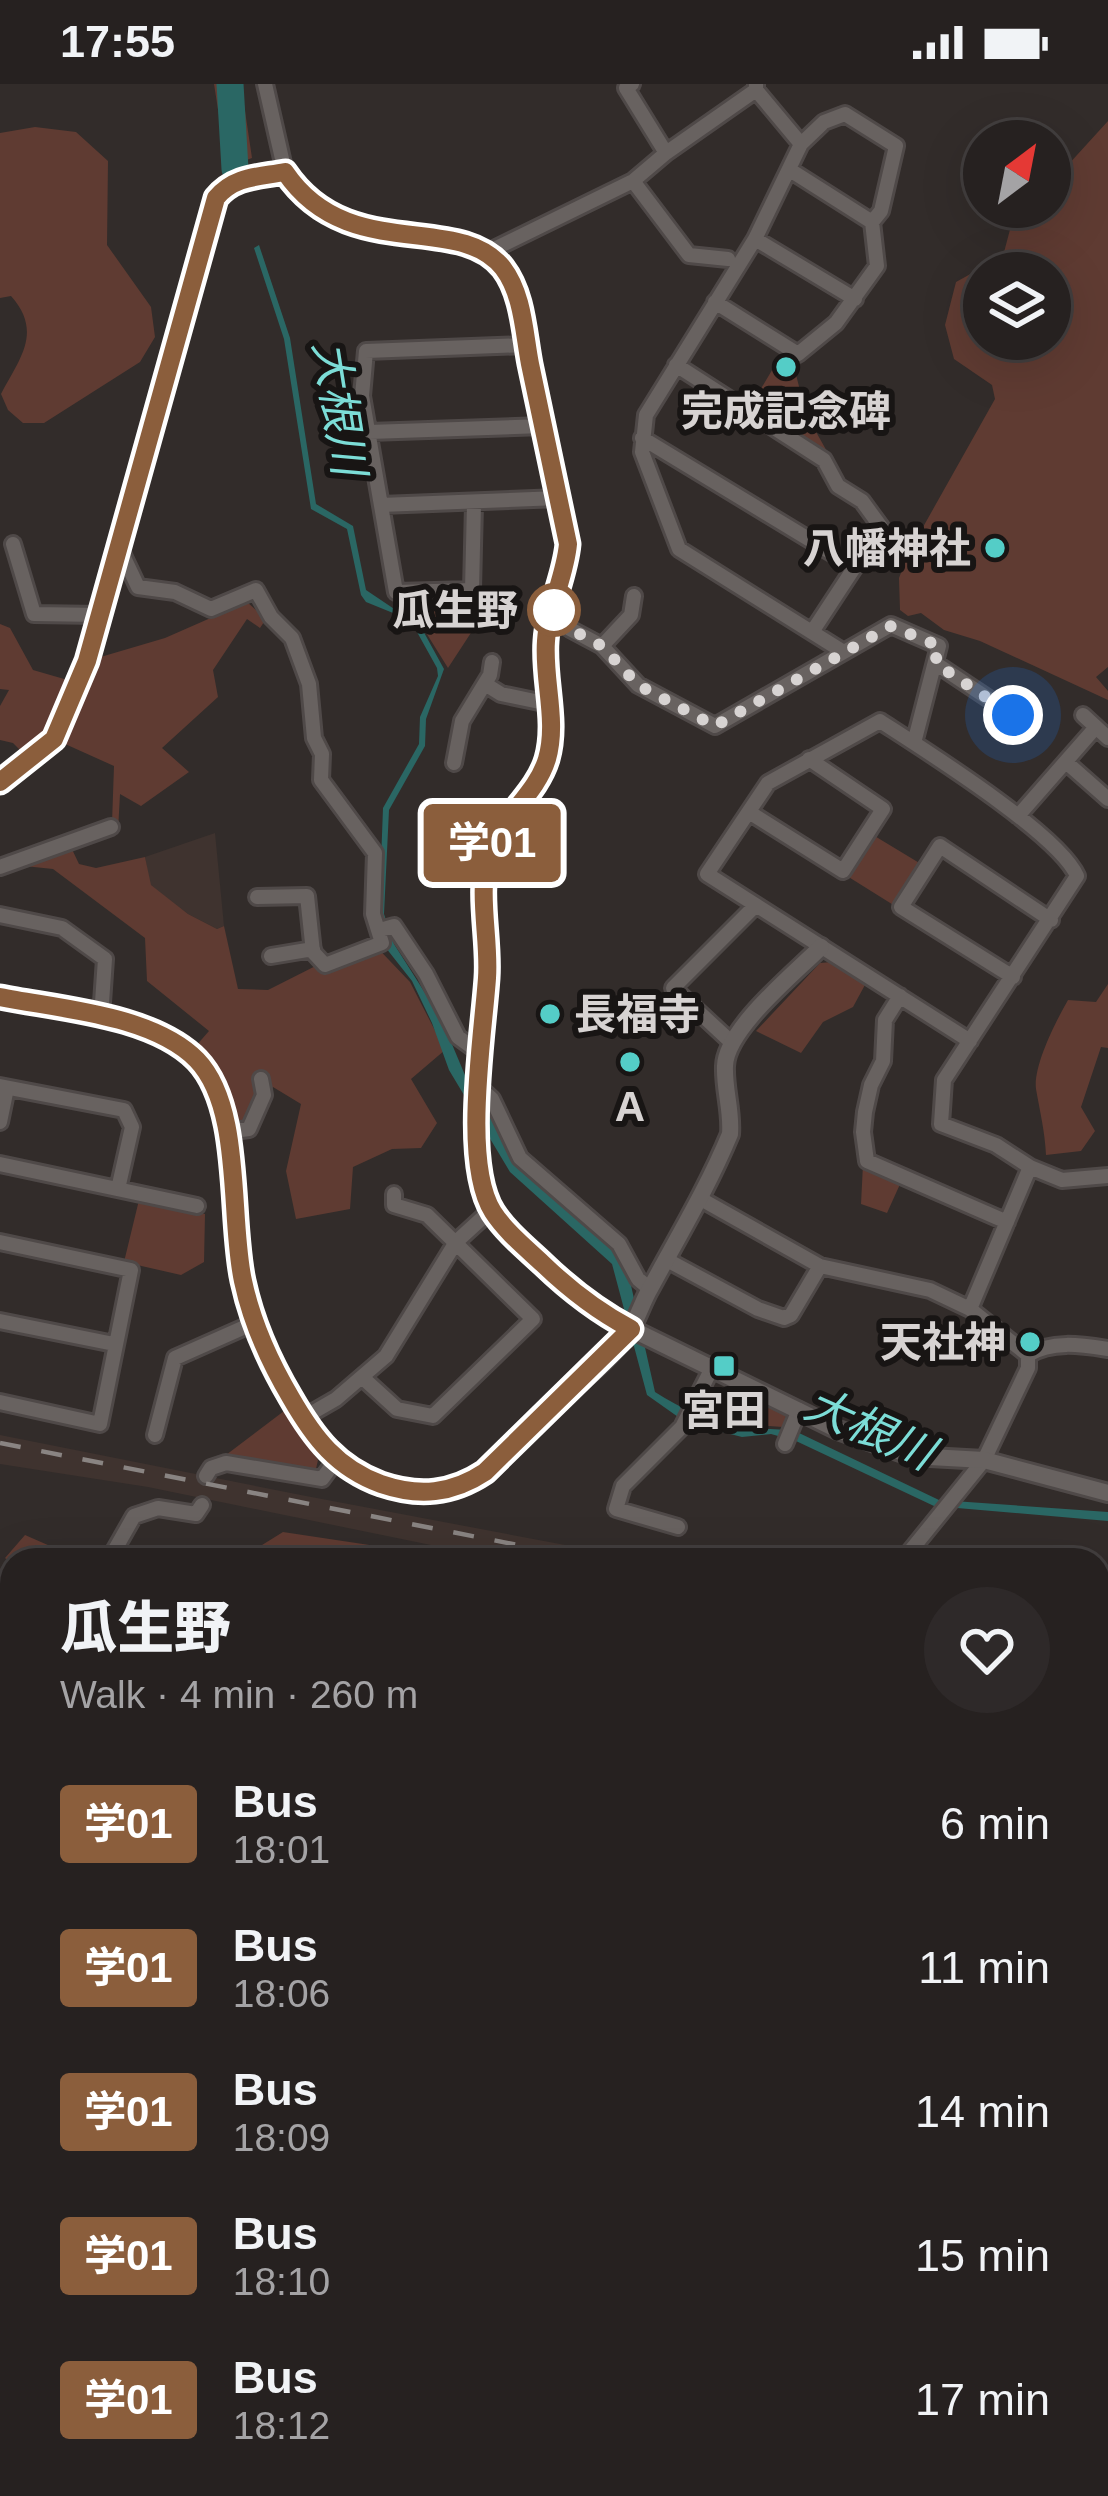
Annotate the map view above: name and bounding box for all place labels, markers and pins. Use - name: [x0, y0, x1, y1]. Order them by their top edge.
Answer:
- marker: 完成記念碑: [773, 354, 799, 380]
- place label: 完成記念碑: [681, 388, 891, 435]
- place label: 八幡神社: [803, 525, 971, 572]
- marker: 八幡神社: [982, 535, 1008, 561]
- marker: 瓜生野: [529, 585, 579, 635]
- place label: 瓜生野: [392, 587, 518, 634]
- place label: 長福寺: [574, 991, 700, 1038]
- marker: 長福寺: [537, 1001, 563, 1027]
- marker: A: [617, 1049, 643, 1075]
- place label: A: [615, 1083, 645, 1130]
- place label: 天社神: [880, 1319, 1006, 1366]
- marker: 天社神: [1017, 1329, 1043, 1355]
- marker: 宮田: [711, 1353, 737, 1379]
- place label: 宮田: [682, 1387, 766, 1434]

